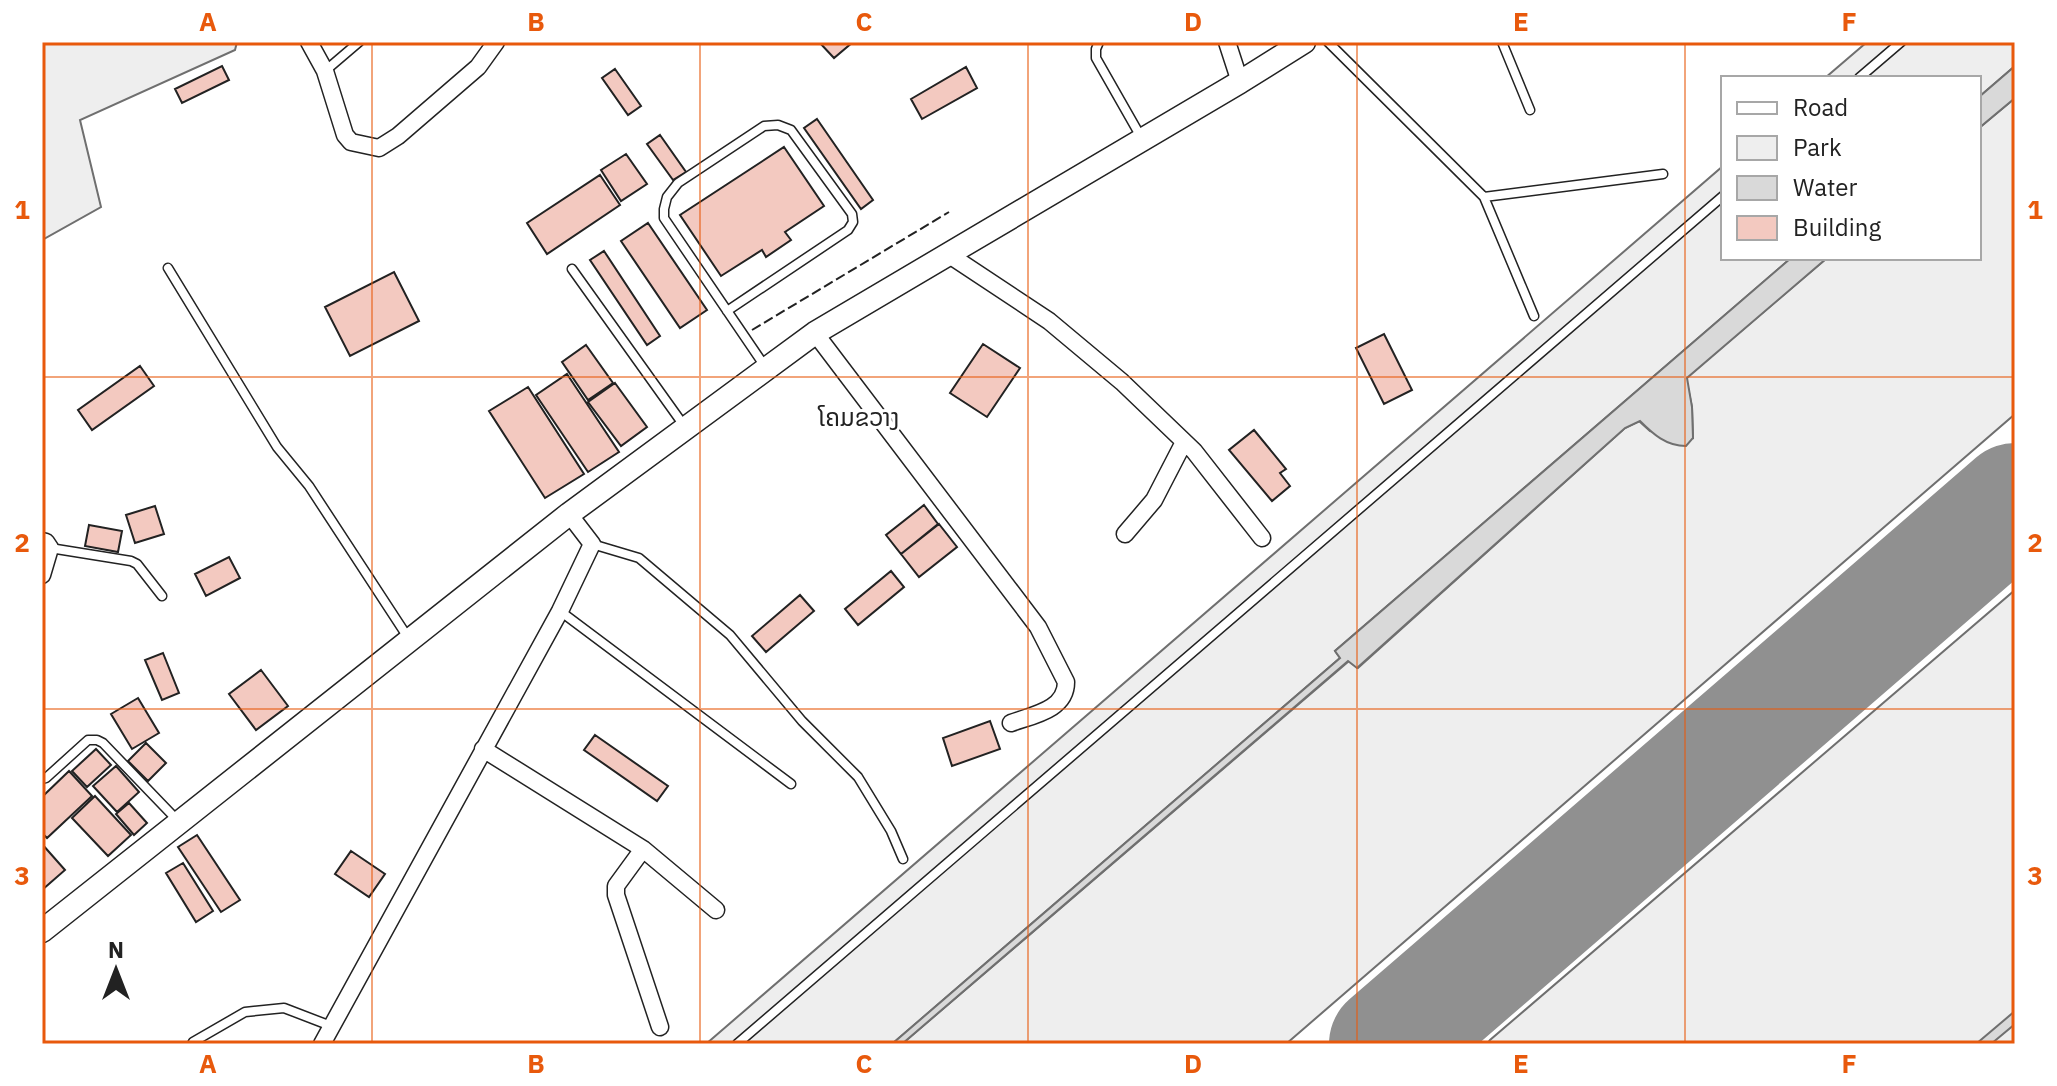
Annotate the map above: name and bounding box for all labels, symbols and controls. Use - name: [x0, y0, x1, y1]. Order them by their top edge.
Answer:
- text: A: [199, 4, 217, 38]
- text: B: [527, 4, 545, 38]
- text: C: [856, 4, 873, 38]
- text: D: [1184, 4, 1202, 38]
- text: E: [1513, 4, 1529, 38]
- text: F: [1841, 4, 1857, 38]
- legend: [1721, 76, 1981, 260]
- text: Road: [1793, 91, 1848, 123]
- text: Park: [1793, 131, 1842, 163]
- text: Water: [1793, 171, 1857, 203]
- text: 1: [14, 192, 30, 226]
- text: 1: [2027, 192, 2043, 226]
- text: Building: [1793, 211, 1881, 243]
- district label: ໂຄມຂວາງ: [818, 401, 899, 433]
- text: 2: [14, 525, 30, 559]
- text: 2: [2027, 525, 2043, 559]
- text: 3: [14, 858, 30, 892]
- text: 3: [2027, 858, 2043, 892]
- north arrow: [76, 930, 156, 1010]
- text: N: [108, 935, 124, 964]
- text: A: [199, 1046, 217, 1080]
- text: B: [527, 1046, 545, 1080]
- text: C: [856, 1046, 873, 1080]
- text: D: [1184, 1046, 1202, 1080]
- text: E: [1513, 1046, 1529, 1080]
- text: F: [1841, 1046, 1857, 1080]

